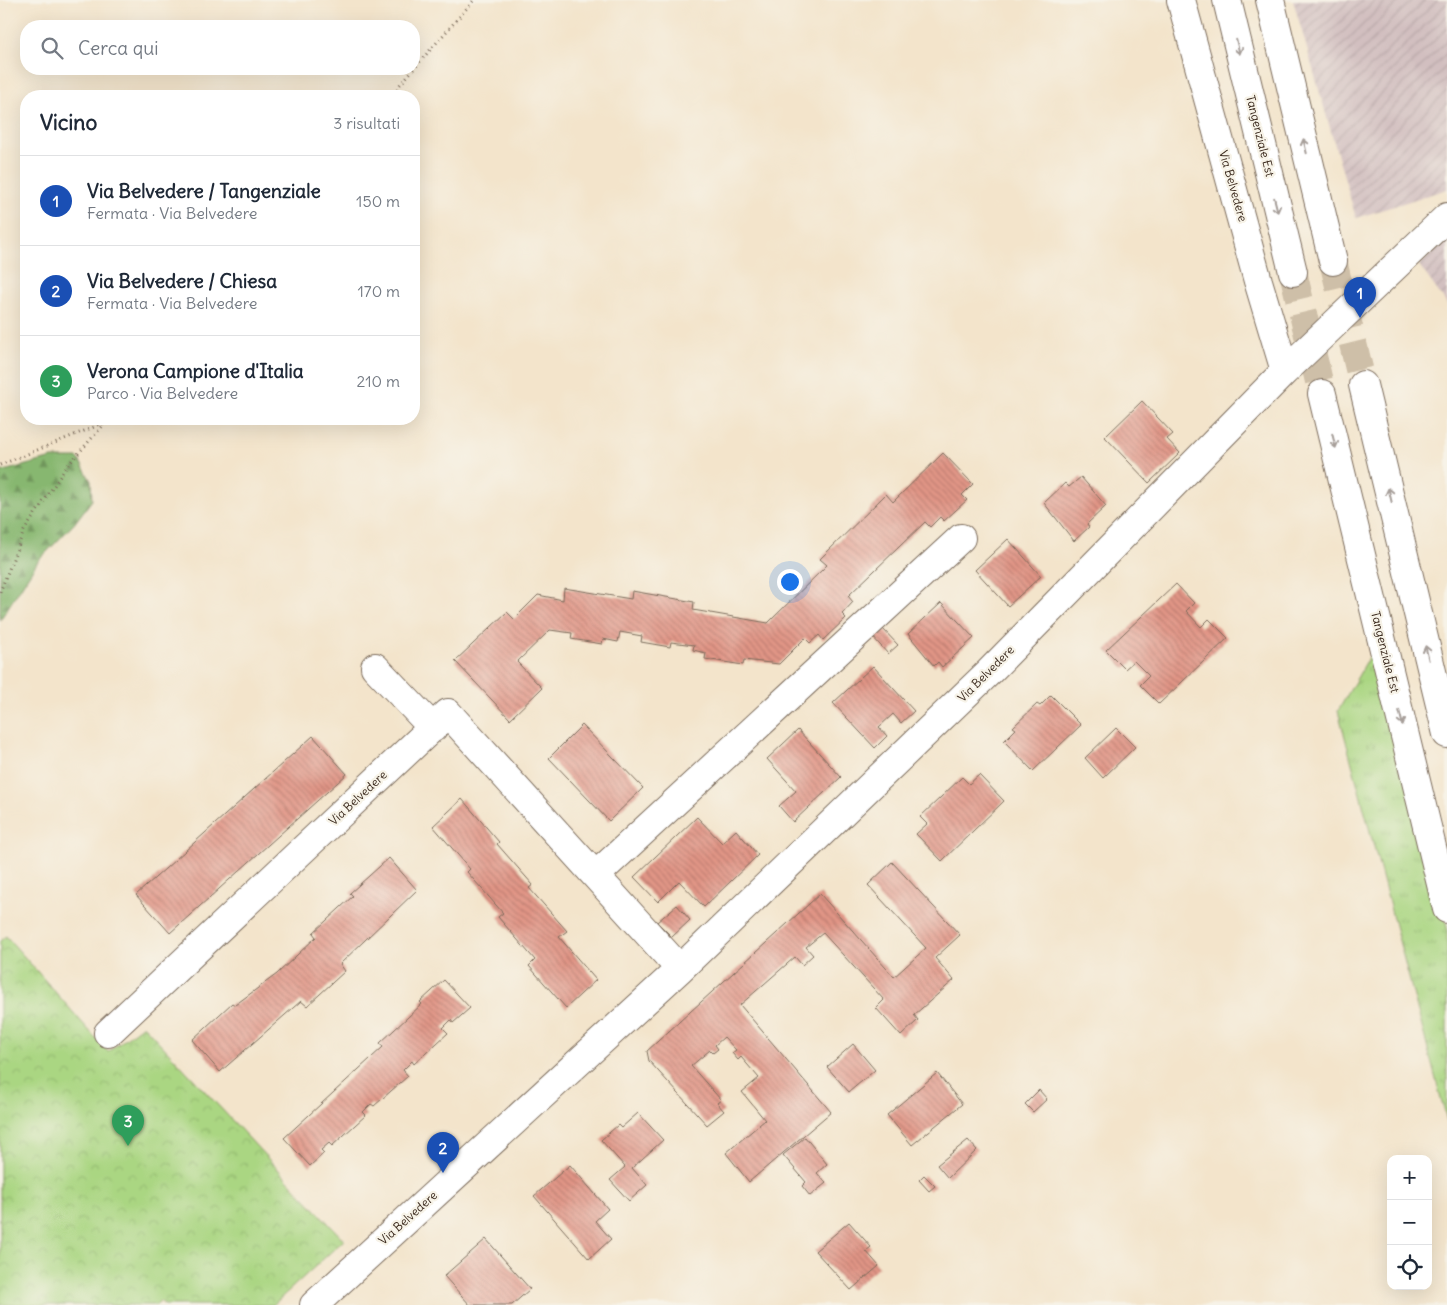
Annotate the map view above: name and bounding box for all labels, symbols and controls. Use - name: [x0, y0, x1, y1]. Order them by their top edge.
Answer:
- search box: [20, 20, 420, 75]
- icon: search: [38, 34, 66, 62]
- text: Cerca qui: [78, 36, 159, 60]
- one-way arrow: [1234, 39, 1243, 55]
- street label: Tangenziale Est: [1243, 94, 1278, 178]
- text: Vicino: [40, 109, 97, 136]
- text: 3 risultati: [333, 113, 400, 133]
- one-way arrow: [1300, 138, 1309, 154]
- street label: Via Belvedere: [1216, 148, 1251, 223]
- text: Via Belvedere / Tangenziale: [87, 179, 321, 203]
- text: 1: [53, 191, 59, 211]
- text: 150 m: [356, 191, 400, 211]
- one-way arrow: [1272, 197, 1281, 213]
- text: Fermata · Via Belvedere: [87, 203, 257, 223]
- text: Via Belvedere / Chiesa: [87, 269, 277, 293]
- pin: 1: [1344, 277, 1376, 318]
- text: 2: [52, 281, 60, 301]
- text: 170 m: [357, 281, 400, 301]
- text: Fermata · Via Belvedere: [87, 293, 257, 313]
- text: Verona Campione d'Italia: [87, 359, 304, 383]
- text: 3: [51, 371, 61, 391]
- text: 210 m: [357, 371, 400, 391]
- text: Parco · Via Belvedere: [87, 383, 238, 403]
- one-way arrow: [1330, 433, 1339, 449]
- one-way arrow: [1385, 487, 1394, 503]
- your location: [777, 569, 803, 595]
- street label: Tangenziale Est: [1368, 610, 1403, 694]
- street label: Via Belvedere: [954, 642, 1017, 705]
- one-way arrow: [1422, 645, 1432, 661]
- one-way arrow: [1397, 710, 1406, 726]
- street label: Via Belvedere: [326, 767, 390, 828]
- pin: 3: [112, 1105, 144, 1146]
- pin: 2: [427, 1132, 459, 1173]
- map controls: [1387, 1155, 1432, 1290]
- button: +: [1387, 1155, 1432, 1200]
- street label: Via Belvedere: [375, 1187, 440, 1248]
- button: −: [1387, 1200, 1432, 1245]
- button: locate: [1387, 1245, 1432, 1290]

